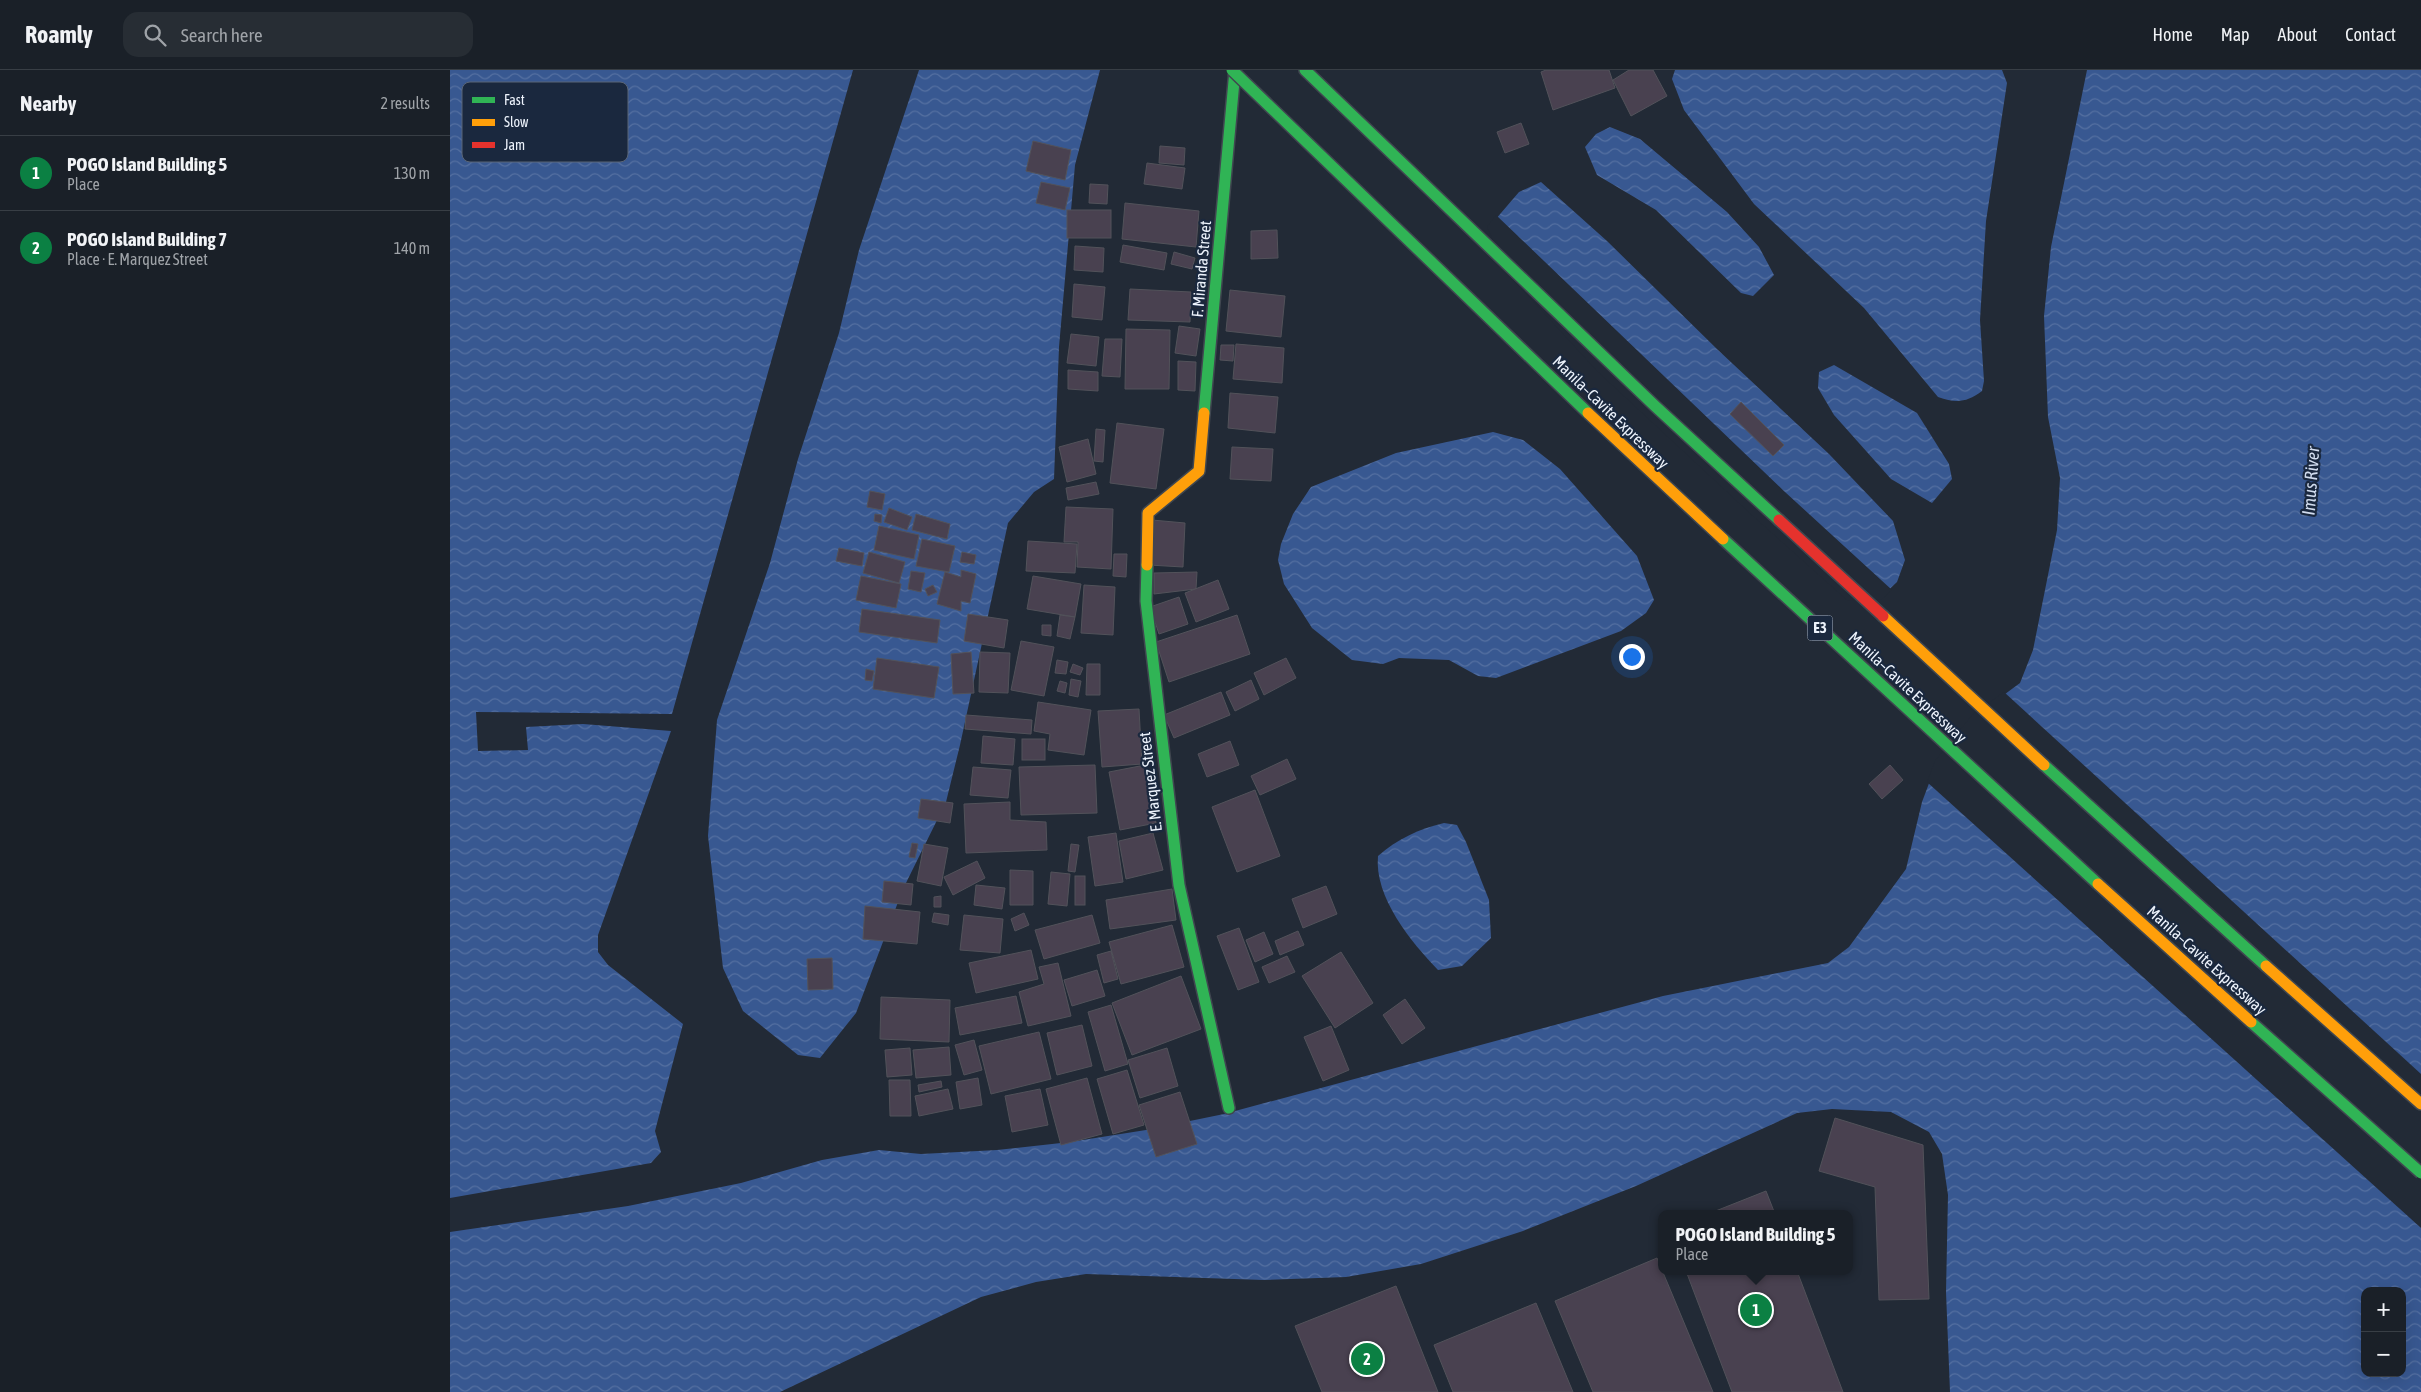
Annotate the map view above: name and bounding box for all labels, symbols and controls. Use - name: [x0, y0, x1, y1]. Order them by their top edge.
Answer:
- search box: [123, 12, 473, 57]
- text: Roamly: [25, 21, 93, 48]
- icon: search: [141, 21, 169, 49]
- text: Search here: [181, 24, 263, 46]
- text: Home: [2153, 24, 2193, 45]
- text: Map: [2221, 24, 2250, 45]
- text: About: [2278, 24, 2317, 45]
- text: Contact: [2345, 24, 2396, 45]
- legend: [462, 82, 628, 162]
- text: Nearby: [20, 91, 76, 115]
- text: Fast: [504, 92, 525, 108]
- text: 2 results: [380, 94, 430, 112]
- text: Slow: [504, 114, 529, 130]
- text: Jam: [504, 137, 525, 153]
- text: POGO Island Building 5: [67, 153, 227, 175]
- text: 1: [32, 164, 40, 182]
- text: 130 m: [394, 164, 430, 182]
- text: Place: [67, 175, 100, 193]
- street label: F. Miranda Street: [1188, 220, 1214, 318]
- text: POGO Island Building 7: [67, 228, 227, 250]
- text: 2: [32, 239, 40, 257]
- text: 140 m: [394, 239, 430, 257]
- text: Place · E. Marquez Street: [67, 250, 208, 268]
- street label: Manila–Cavite Expressway: [1549, 352, 1673, 473]
- water label: Imus River: [2298, 445, 2323, 516]
- road number: E3: [1808, 616, 1832, 640]
- street label: Manila–Cavite Expressway: [1845, 628, 1971, 747]
- your location: [1619, 644, 1645, 670]
- street label: E. Marquez Street: [1135, 731, 1166, 833]
- street label: Manila–Cavite Expressway: [2143, 902, 2271, 1019]
- popup: [1658, 1210, 1853, 1275]
- text: POGO Island Building 5: [1675, 1223, 1836, 1245]
- text: Place: [1675, 1245, 1708, 1263]
- map controls: [2361, 1287, 2406, 1377]
- button: +: [2361, 1287, 2406, 1332]
- pin: 1: [1740, 1291, 1772, 1329]
- button: −: [2361, 1332, 2406, 1377]
- pin: 2: [1351, 1340, 1383, 1378]

